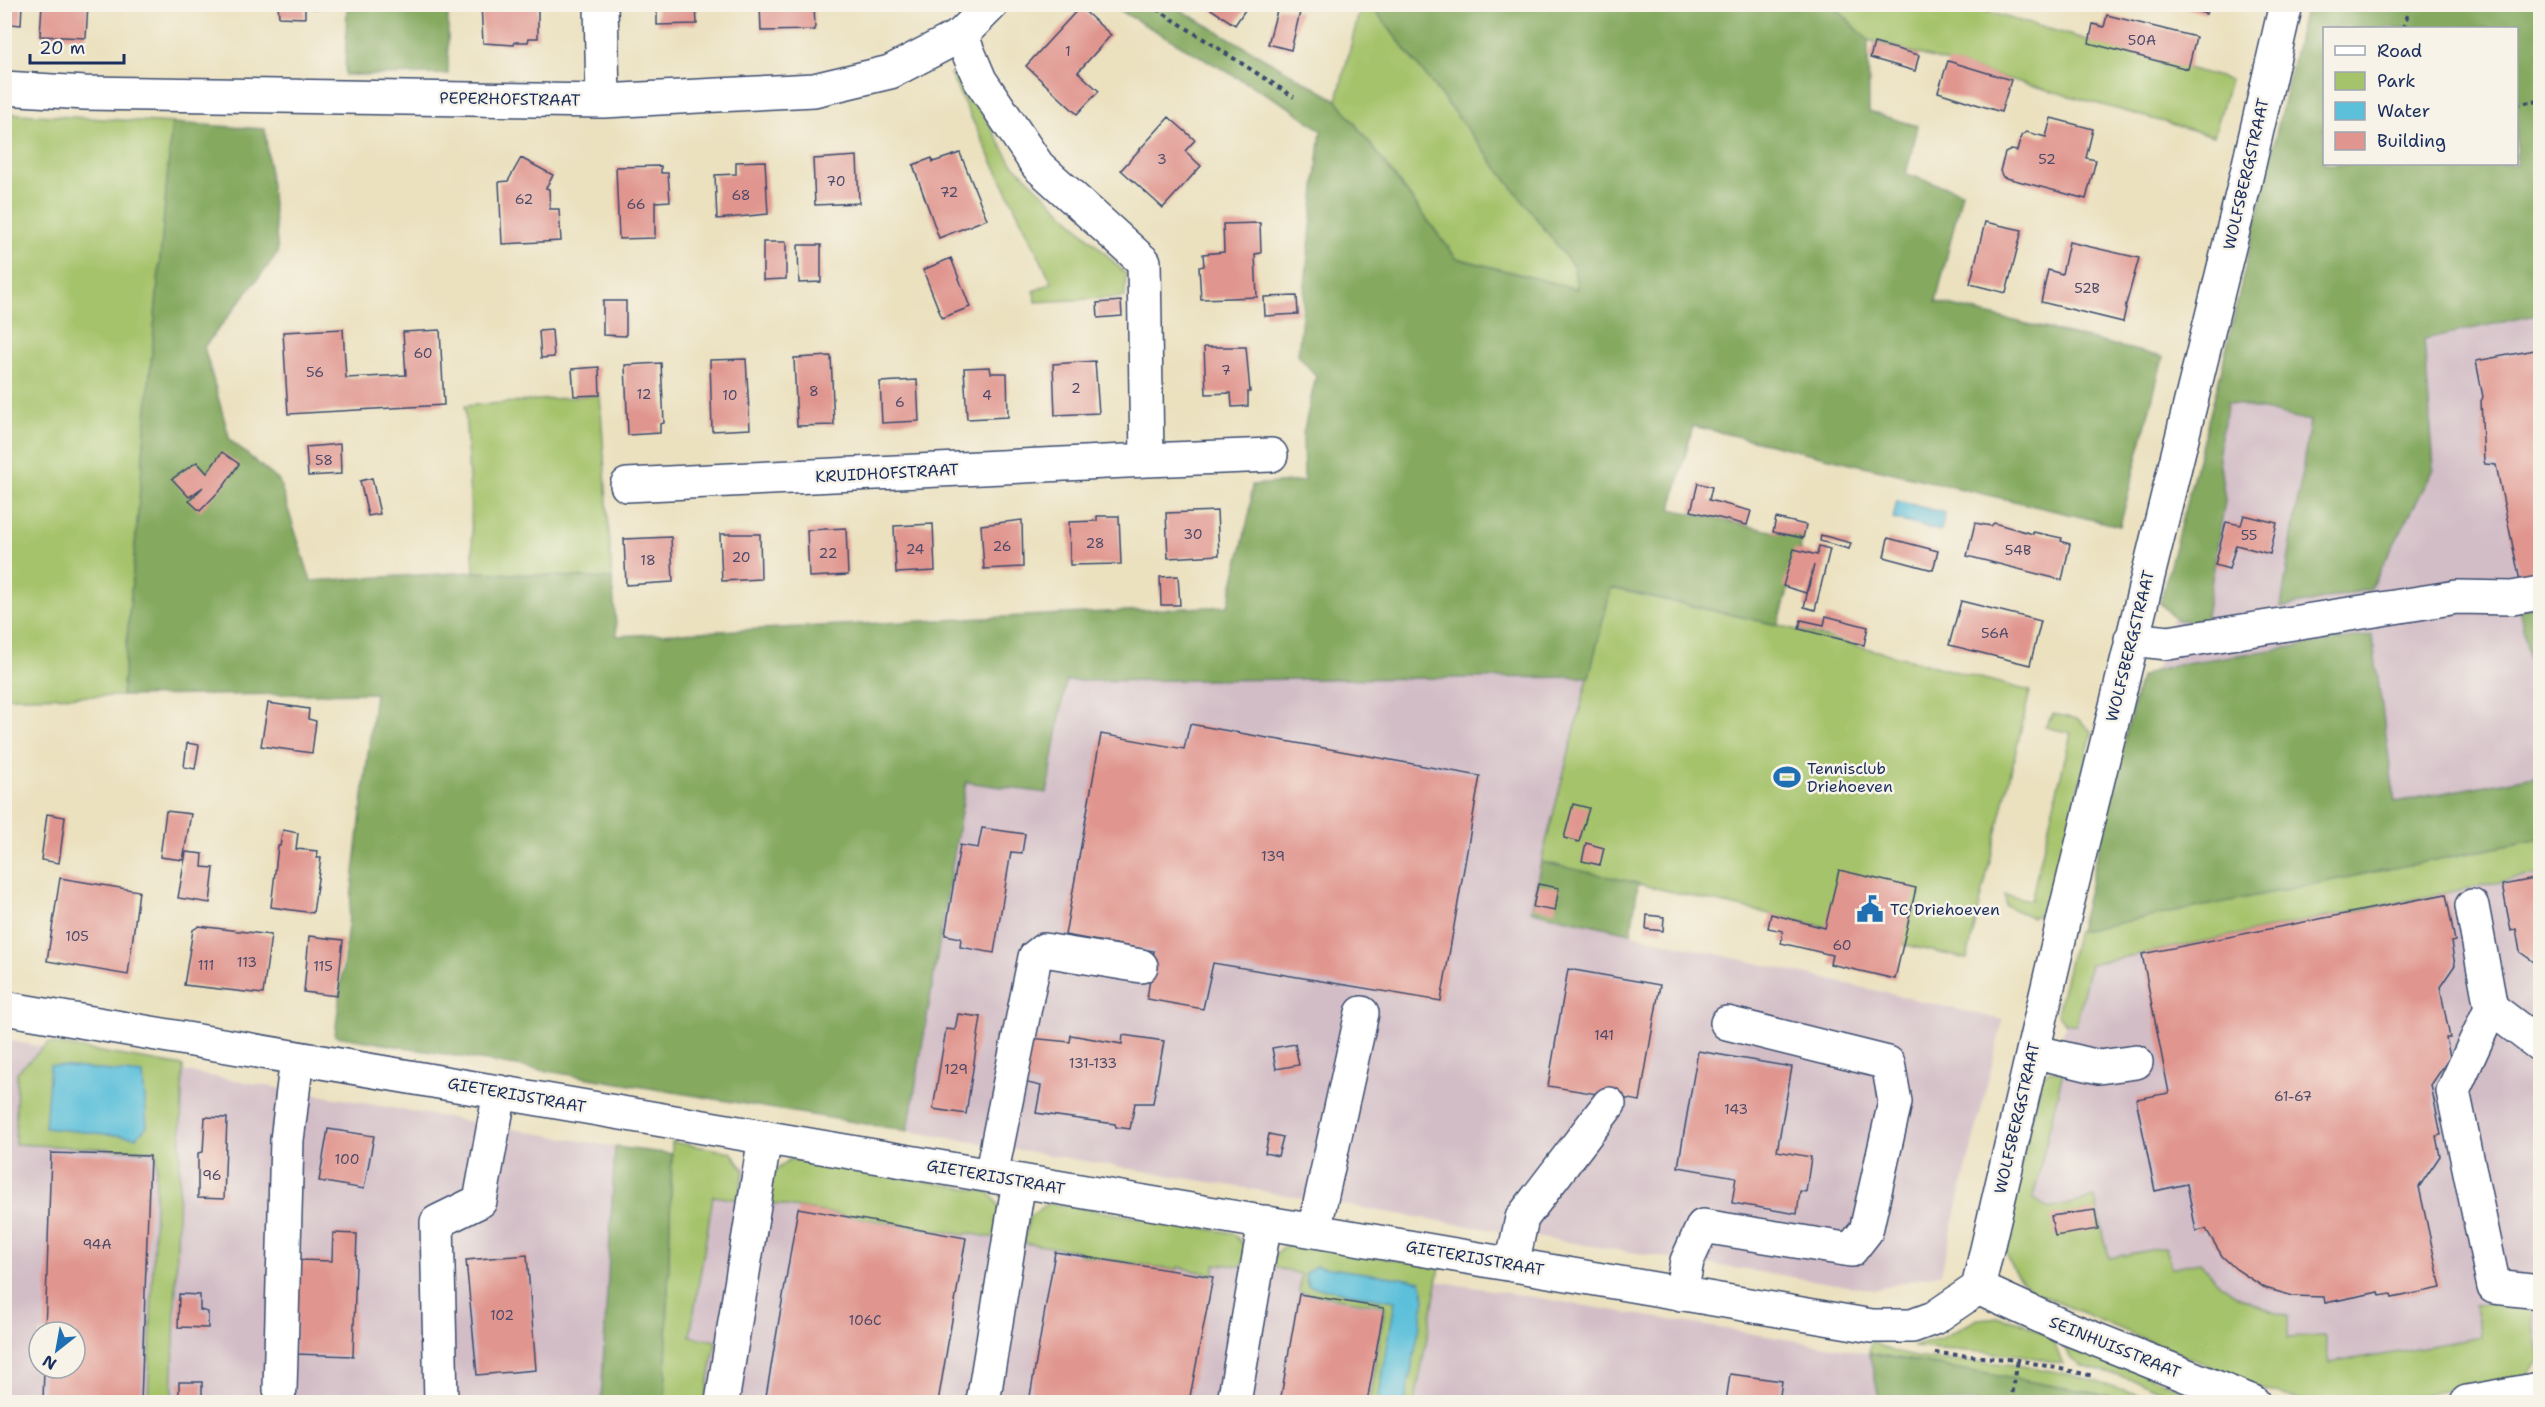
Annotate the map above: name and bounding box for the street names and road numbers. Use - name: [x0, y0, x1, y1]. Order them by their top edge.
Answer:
- street label: PEPERHOFSTRAAT: [439, 87, 581, 111]
- street label: WOLFSBERGSTRAAT: [2218, 96, 2274, 252]
- street label: KRUIDHOFSTRAAT: [815, 459, 960, 487]
- street label: WOLFSBERGSTRAAT: [2101, 568, 2159, 724]
- street label: WOLFSBERGSTRAAT: [1989, 1040, 2045, 1196]
- street label: GIETERIJSTRAAT: [446, 1073, 588, 1118]
- street label: GIETERIJSTRAAT: [925, 1155, 1067, 1200]
- street label: GIETERIJSTRAAT: [1404, 1236, 1546, 1281]
- street label: SEINHUISSTRAAT: [2046, 1311, 2184, 1383]

